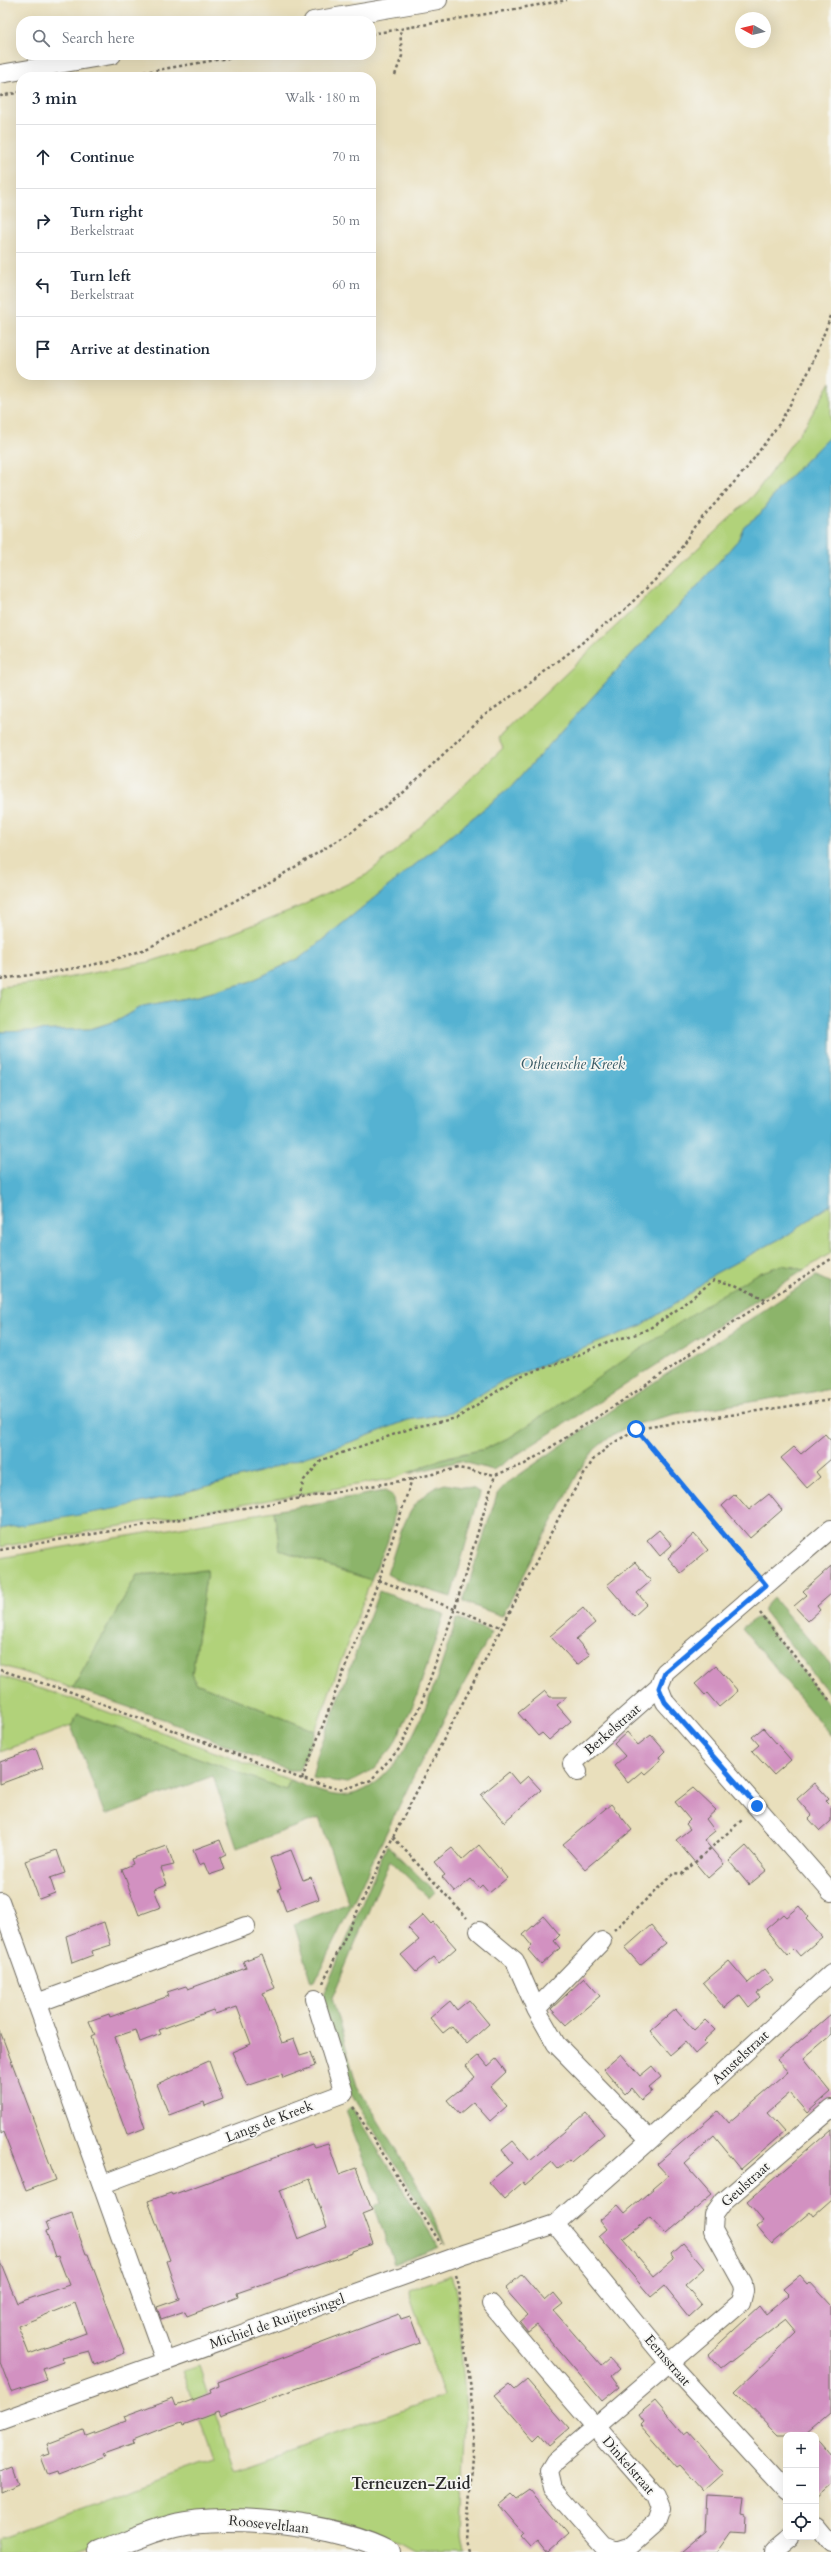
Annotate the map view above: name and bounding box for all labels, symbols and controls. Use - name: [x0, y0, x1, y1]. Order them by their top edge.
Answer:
- north arrow: [735, 12, 771, 48]
- search box: [16, 16, 376, 60]
- icon: search: [30, 27, 52, 49]
- text: Search here: [62, 28, 135, 48]
- text: 3 min: [32, 87, 77, 110]
- text: Walk · 180 m: [285, 89, 360, 107]
- icon: ahead: [32, 146, 54, 168]
- text: Continue: [70, 147, 135, 167]
- text: 70 m: [332, 148, 360, 166]
- text: Turn right: [70, 202, 143, 222]
- icon: right: [32, 210, 54, 232]
- text: 50 m: [332, 212, 360, 230]
- text: Berkelstraat: [70, 222, 134, 240]
- text: Turn left: [70, 266, 131, 286]
- icon: left: [32, 274, 54, 296]
- text: 60 m: [332, 276, 360, 294]
- text: Berkelstraat: [70, 286, 134, 304]
- icon: arrive: [32, 338, 54, 360]
- text: Arrive at destination: [70, 339, 210, 359]
- water label: Otheensche Kreek: [521, 1054, 626, 1074]
- route start: [627, 1420, 645, 1438]
- street label: Berkelstraat: [580, 1699, 645, 1759]
- route end: [748, 1797, 766, 1815]
- street label: Amstelstraat: [708, 2026, 773, 2089]
- street label: Langs de Kreek: [223, 2096, 316, 2147]
- street label: Geulstraat: [717, 2157, 774, 2211]
- street label: Michiel de Ruijtersingel: [207, 2289, 348, 2354]
- street label: Eemsstraat: [640, 2331, 696, 2390]
- street label: Dinkelstraat: [598, 2432, 660, 2499]
- map controls: [783, 2432, 819, 2540]
- button: +: [783, 2432, 819, 2468]
- button: −: [783, 2468, 819, 2504]
- district label: Terneuzen-Zuid: [351, 2473, 471, 2495]
- button: locate: [783, 2504, 819, 2540]
- street label: Rooseveltlaan: [228, 2511, 310, 2538]

